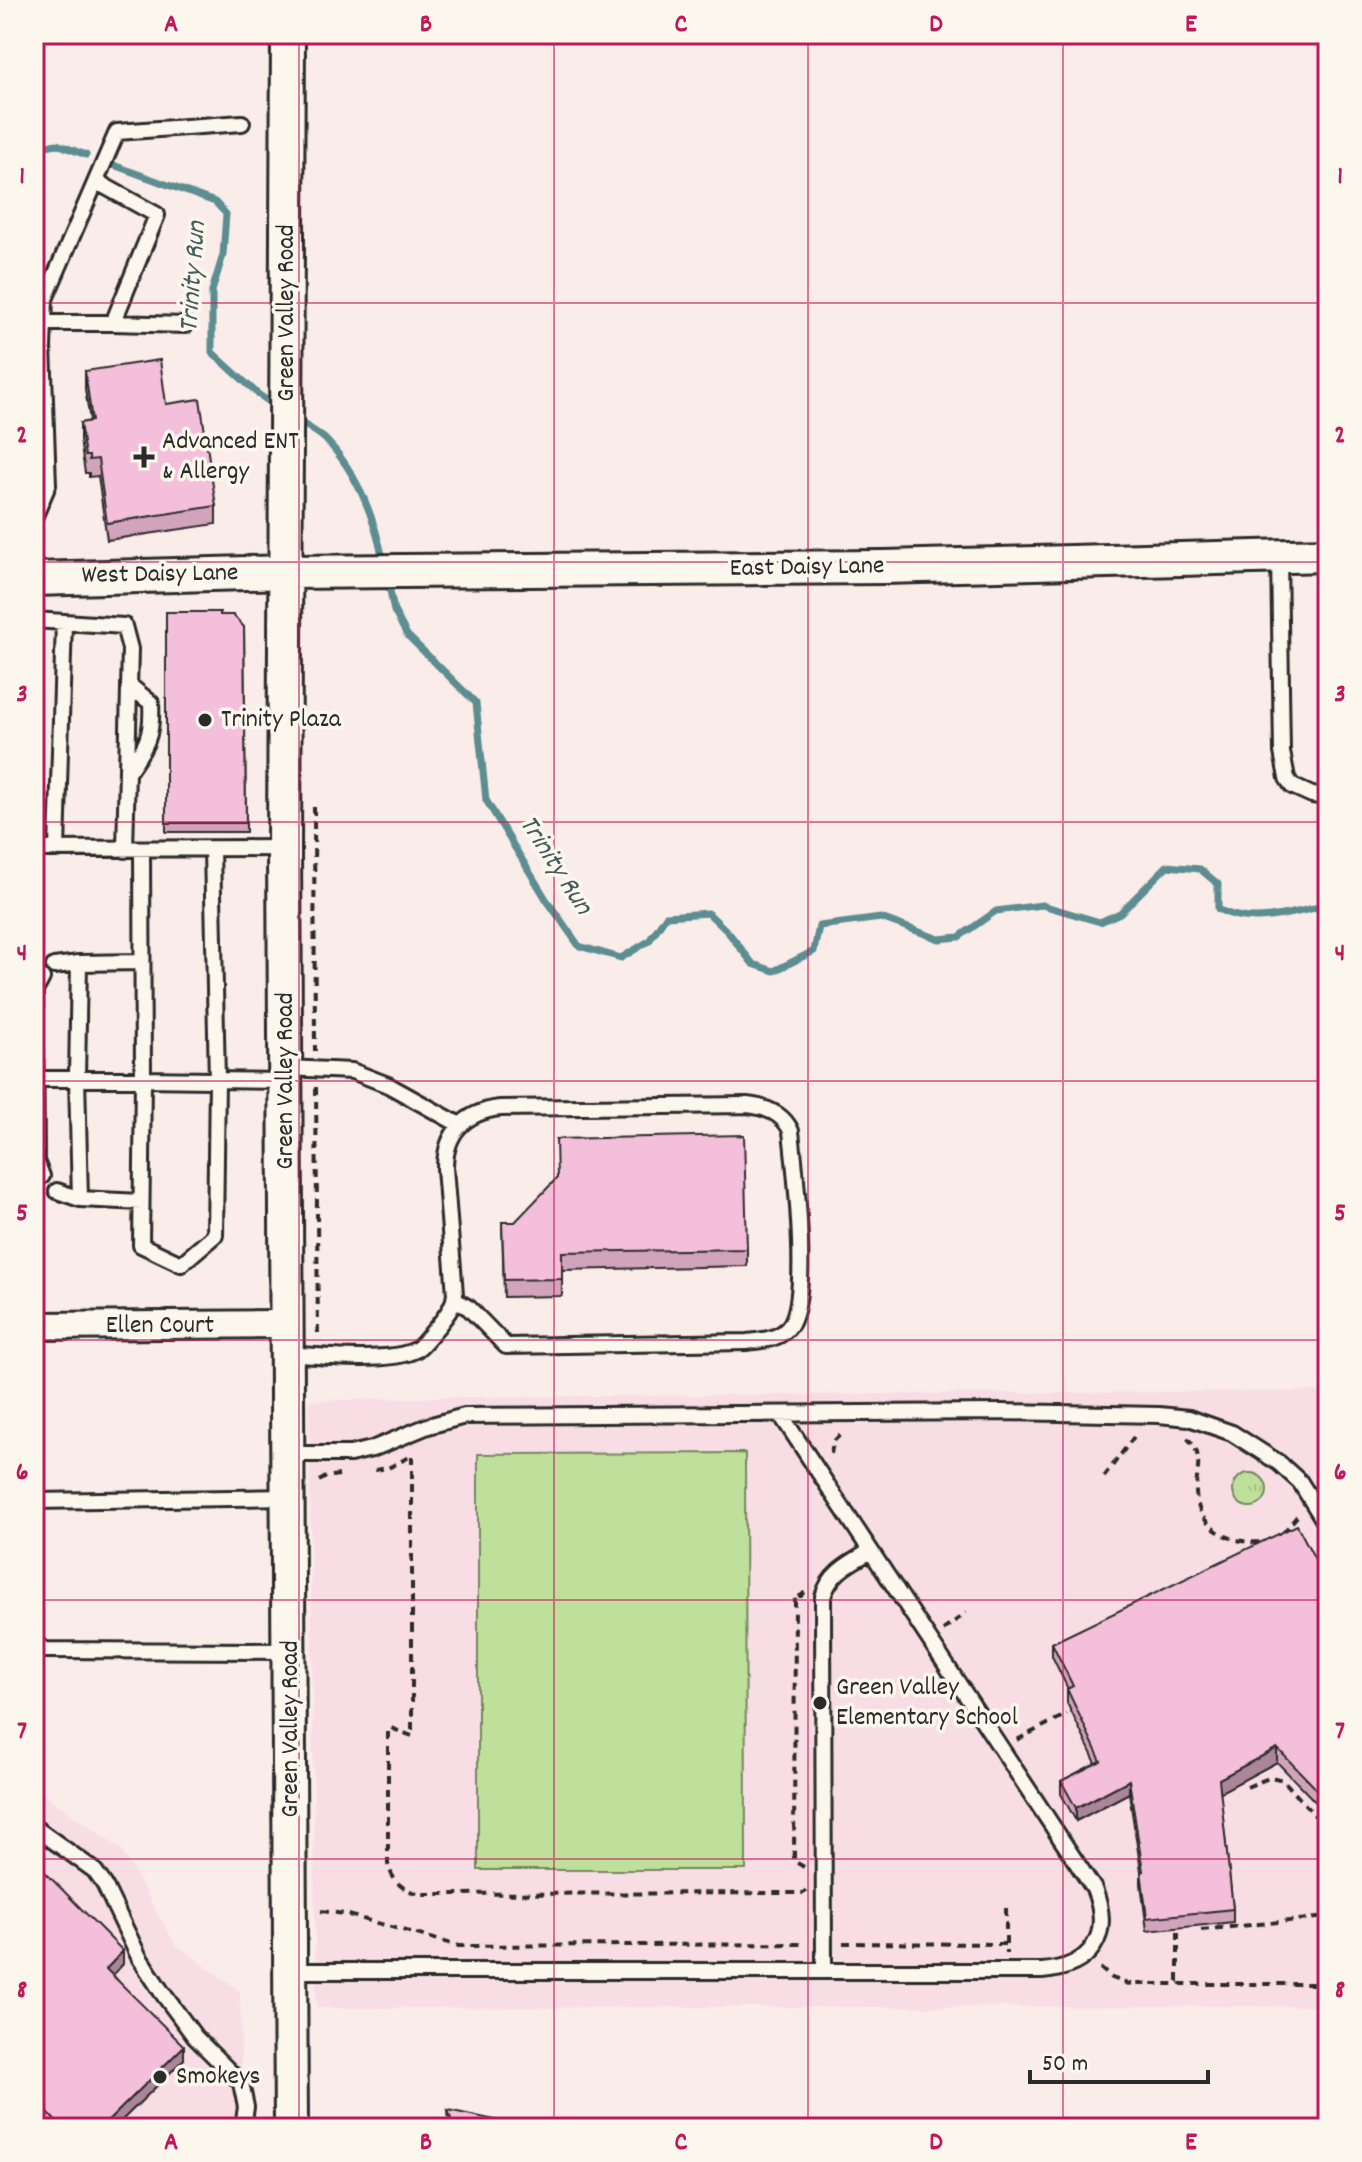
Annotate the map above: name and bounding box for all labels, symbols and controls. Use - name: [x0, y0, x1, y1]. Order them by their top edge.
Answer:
- text: A: [164, 7, 178, 44]
- text: B: [420, 7, 432, 44]
- text: C: [675, 7, 688, 44]
- text: D: [929, 7, 943, 44]
- text: E: [1185, 7, 1197, 44]
- text: 1: [19, 159, 25, 196]
- text: 1: [1337, 159, 1343, 196]
- water label: Trinity Run: [171, 219, 219, 334]
- street label: Green Valley Road: [269, 224, 306, 402]
- text: 2: [16, 418, 28, 455]
- text: 2: [1334, 418, 1346, 455]
- place label: Advanced ENT & Allergy: [162, 424, 299, 491]
- marker: Advanced ENT & Allergy: [133, 446, 155, 468]
- street label: East Daisy Lane: [729, 548, 885, 588]
- street label: West Daisy Lane: [81, 555, 239, 595]
- text: 3: [16, 677, 28, 714]
- text: 3: [1334, 677, 1346, 714]
- place label: Trinity Plaza: [221, 702, 342, 739]
- marker: Trinity Plaza: [196, 711, 214, 729]
- water label: Trinity Run: [507, 808, 602, 925]
- text: 4: [17, 936, 27, 973]
- text: 4: [1335, 936, 1345, 973]
- street label: Green Valley Road: [268, 992, 305, 1170]
- text: 5: [16, 1196, 28, 1233]
- text: 5: [1334, 1196, 1346, 1233]
- street label: Ellen Court: [106, 1308, 215, 1345]
- text: 6: [16, 1455, 28, 1492]
- text: 6: [1334, 1455, 1346, 1492]
- street label: Green Valley Road: [273, 1640, 310, 1818]
- place label: Green Valley Elementary School: [836, 1670, 1018, 1737]
- marker: Green Valley Elementary School: [811, 1694, 829, 1712]
- text: 7: [17, 1714, 27, 1751]
- text: 7: [1335, 1714, 1345, 1751]
- text: 8: [17, 1973, 27, 2010]
- text: 8: [1335, 1973, 1345, 2010]
- scale bar: [1030, 2034, 1208, 2084]
- text: 50 m: [1042, 2048, 1088, 2082]
- place label: Smokeys: [176, 2059, 260, 2096]
- marker: Smokeys: [151, 2068, 169, 2086]
- text: A: [164, 2125, 178, 2162]
- text: B: [420, 2125, 432, 2162]
- text: C: [675, 2125, 688, 2162]
- text: D: [929, 2125, 943, 2162]
- text: E: [1185, 2125, 1197, 2162]

